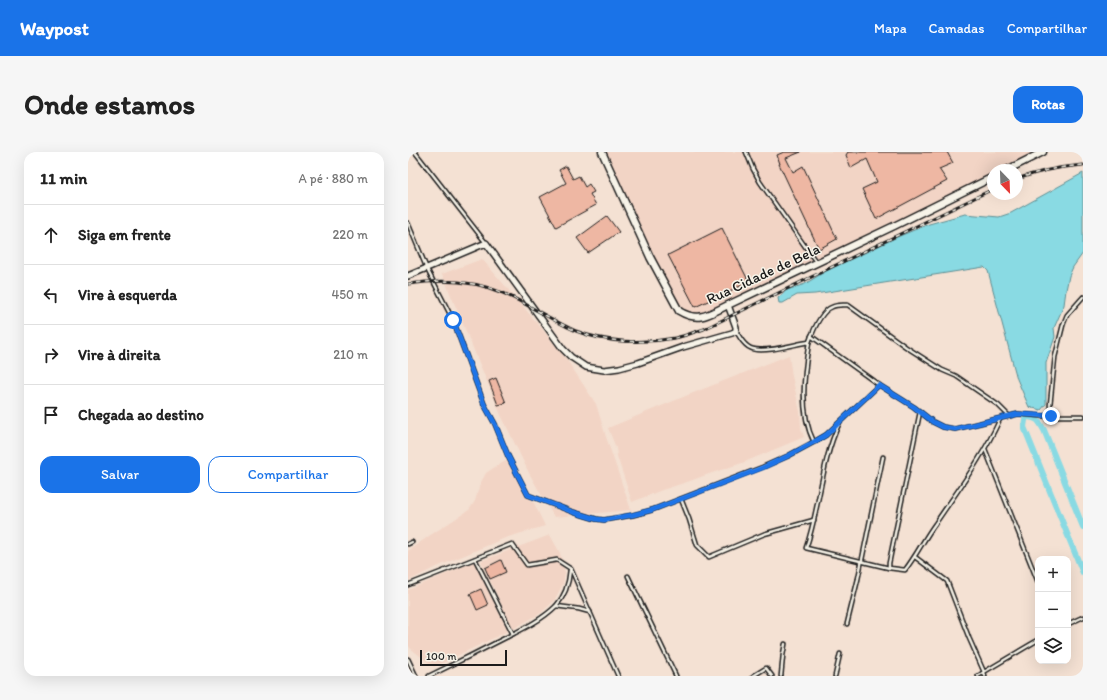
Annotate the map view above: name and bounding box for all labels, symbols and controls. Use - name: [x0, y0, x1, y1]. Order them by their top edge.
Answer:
- text: Waypost: [20, 17, 89, 40]
- text: Mapa: [874, 20, 907, 37]
- text: Camadas: [929, 20, 985, 37]
- text: Compartilhar: [1007, 20, 1087, 37]
- button: Rotas: [1013, 86, 1083, 123]
- text: Onde estamos: [24, 87, 195, 121]
- north arrow: [987, 164, 1023, 200]
- text: 11 min: [40, 168, 87, 188]
- text: A pé · 880 m: [299, 171, 368, 186]
- icon: ahead: [40, 224, 62, 246]
- text: Siga em frente: [78, 226, 171, 244]
- text: 220 m: [332, 227, 368, 242]
- street label: Rua Cidade de Bela: [703, 240, 823, 308]
- icon: left: [40, 284, 62, 306]
- text: Vire à esquerda: [78, 286, 177, 304]
- text: 450 m: [331, 287, 368, 302]
- route start: [444, 311, 462, 329]
- icon: right: [40, 344, 62, 366]
- text: Vire à direita: [78, 346, 161, 364]
- text: 210 m: [333, 347, 368, 362]
- icon: arrive: [40, 404, 62, 426]
- text: Chegada ao destino: [78, 406, 204, 424]
- route end: [1042, 407, 1060, 425]
- button: Salvar: [40, 456, 200, 493]
- button: Compartilhar: [208, 456, 368, 493]
- map controls: [1035, 556, 1071, 664]
- button: +: [1035, 556, 1071, 592]
- button: −: [1035, 592, 1071, 628]
- button: layers: [1035, 628, 1071, 664]
- scale bar: [420, 648, 507, 667]
- text: 100 m: [426, 650, 456, 663]

